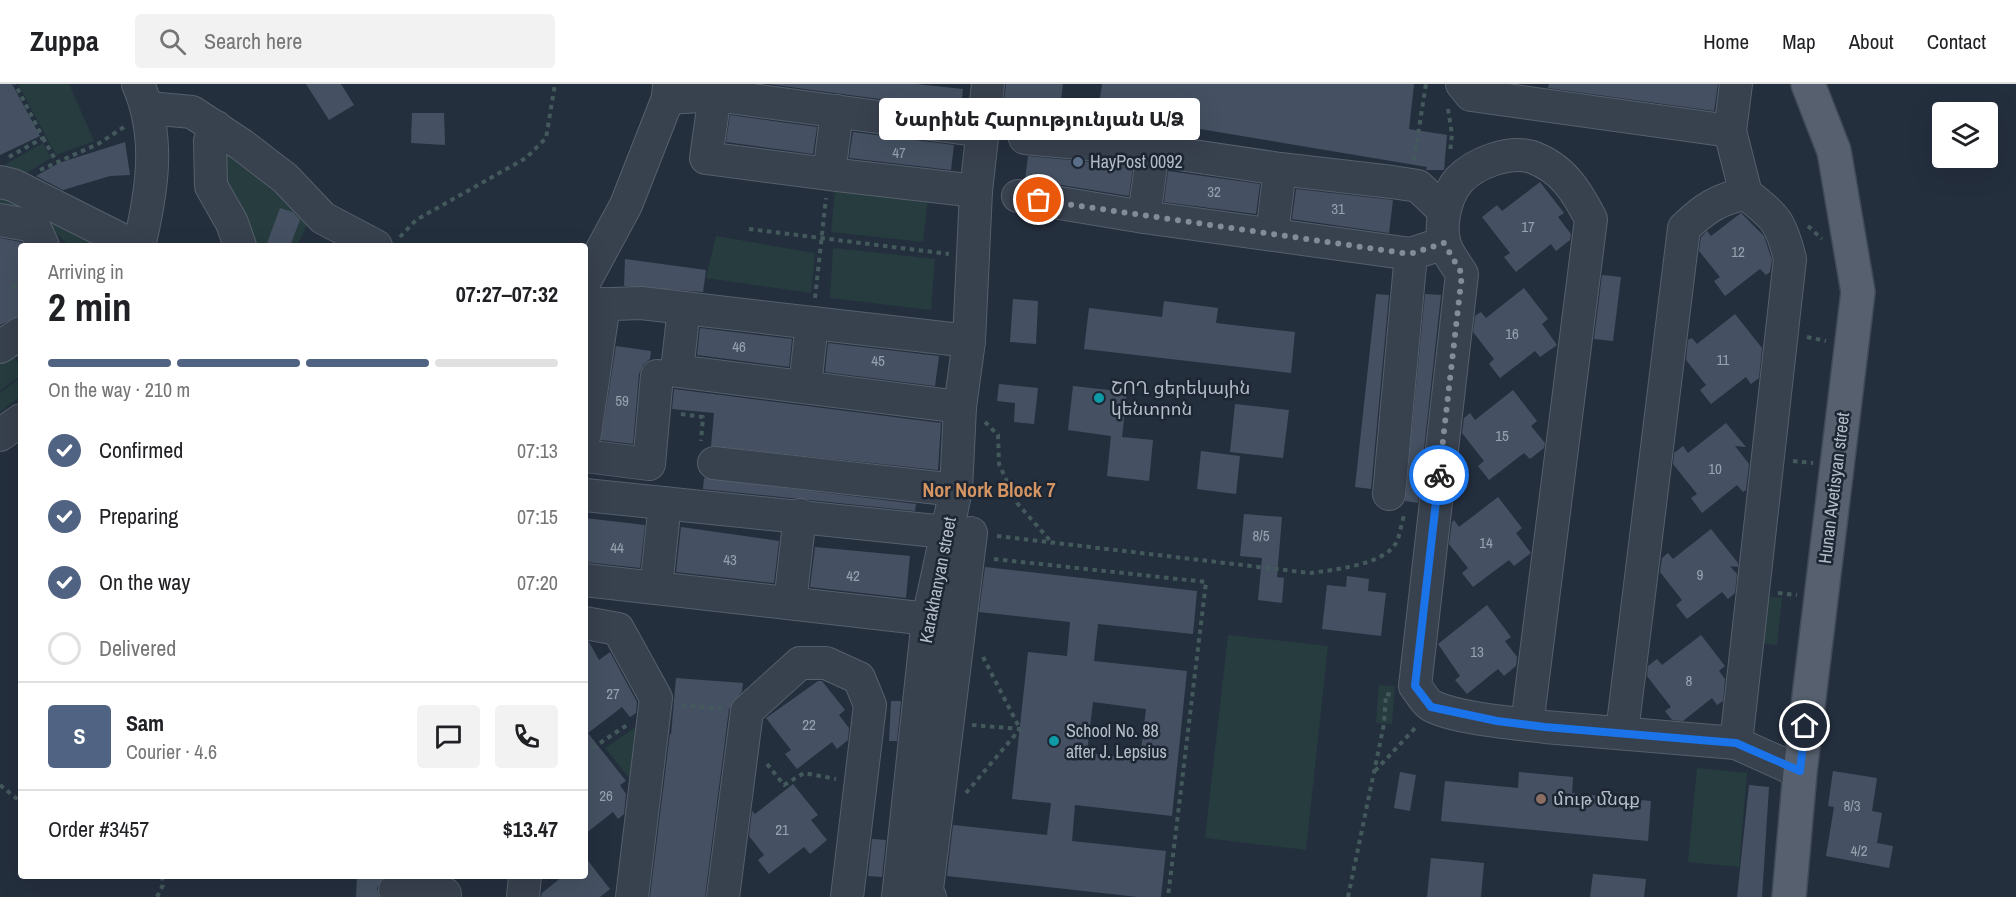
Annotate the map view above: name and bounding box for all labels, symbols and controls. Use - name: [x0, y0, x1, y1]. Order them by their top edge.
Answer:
- search box: [135, 14, 555, 68]
- text: Zuppa: [30, 22, 99, 60]
- icon: search: [156, 25, 189, 58]
- text: Search here: [204, 26, 302, 56]
- text: Home: [1703, 27, 1749, 56]
- text: Map: [1782, 27, 1816, 56]
- text: About: [1849, 27, 1894, 56]
- text: Contact: [1927, 27, 1986, 56]
- callout: Նարինե Հարությունյան Ա/Ձ: [878, 98, 1200, 140]
- map controls: [1932, 102, 1998, 168]
- button: layers: [1932, 102, 1998, 168]
- text: Նարինե Հարությունյան Ա/Ձ: [895, 105, 1184, 132]
- house number: 47: [892, 142, 906, 163]
- place label: HayPost 0092: [1090, 149, 1183, 174]
- marker: HayPost 0092: [1071, 155, 1085, 169]
- pin: [1013, 174, 1064, 225]
- house number: 32: [1207, 181, 1221, 202]
- icon: bag: [1022, 183, 1055, 216]
- house number: 31: [1331, 198, 1345, 219]
- house number: 17: [1521, 216, 1535, 237]
- house number: 12: [1731, 241, 1745, 262]
- text: Arriving in: [48, 258, 124, 285]
- text: 07:27–07:32: [456, 279, 558, 309]
- text: 2 min: [48, 281, 132, 333]
- house number: 16: [1505, 323, 1519, 344]
- house number: 46: [732, 336, 746, 357]
- house number: 11: [1717, 349, 1730, 370]
- house number: 45: [871, 350, 885, 371]
- place label: ՇՈՂ ցերեկային կենտրոն: [1111, 375, 1250, 421]
- text: On the way · 210 m: [48, 376, 190, 403]
- house number: 59: [615, 390, 629, 411]
- marker: ՇՈՂ ցերեկային կենտրոն: [1092, 391, 1106, 405]
- street label: Hunan Avetisyan street: [1812, 411, 1855, 565]
- house number: 15: [1495, 425, 1509, 446]
- icon: check: [48, 434, 81, 467]
- text: Confirmed: [99, 435, 183, 465]
- text: 07:13: [517, 437, 558, 464]
- courier: [1409, 445, 1469, 505]
- house number: 10: [1708, 458, 1722, 479]
- icon: bike: [1423, 459, 1456, 492]
- district label: Nor Nork Block 7: [922, 476, 1056, 503]
- icon: check: [48, 500, 81, 533]
- text: Preparing: [99, 501, 178, 531]
- text: 07:15: [517, 503, 558, 530]
- street label: Karakhanyan street: [913, 515, 962, 645]
- house number: 8/5: [1252, 525, 1270, 546]
- house number: 14: [1479, 532, 1493, 553]
- house number: 44: [610, 537, 624, 558]
- house number: 43: [723, 549, 737, 570]
- house number: 9: [1697, 564, 1704, 585]
- house number: 42: [846, 565, 860, 586]
- icon: check: [48, 566, 81, 599]
- text: On the way: [99, 567, 190, 597]
- text: 07:20: [517, 569, 558, 596]
- text: Delivered: [99, 633, 176, 663]
- house number: 13: [1470, 641, 1484, 662]
- house number: 8: [1686, 670, 1693, 691]
- house number: 27: [606, 683, 620, 704]
- pin: [1779, 700, 1830, 751]
- button: chat: [417, 705, 480, 768]
- button: phone: [495, 705, 558, 768]
- text: Sam: [126, 708, 164, 738]
- icon: home: [1788, 709, 1821, 742]
- house number: 22: [802, 714, 816, 735]
- place label: School No. 88 after J. Lepsius: [1066, 718, 1167, 764]
- text: S: [73, 721, 86, 751]
- marker: School No. 88 after J. Lepsius: [1047, 734, 1061, 748]
- text: Courier · 4.6: [126, 738, 217, 765]
- house number: 26: [599, 785, 613, 806]
- place label: մութ մնգք: [1553, 786, 1640, 811]
- marker: մութ մնգք: [1534, 792, 1548, 806]
- house number: 8/3: [1843, 795, 1861, 816]
- text: Order #3457: [48, 814, 149, 844]
- text: $13.47: [503, 814, 558, 844]
- house number: 21: [775, 819, 789, 840]
- house number: 4/2: [1850, 840, 1868, 861]

